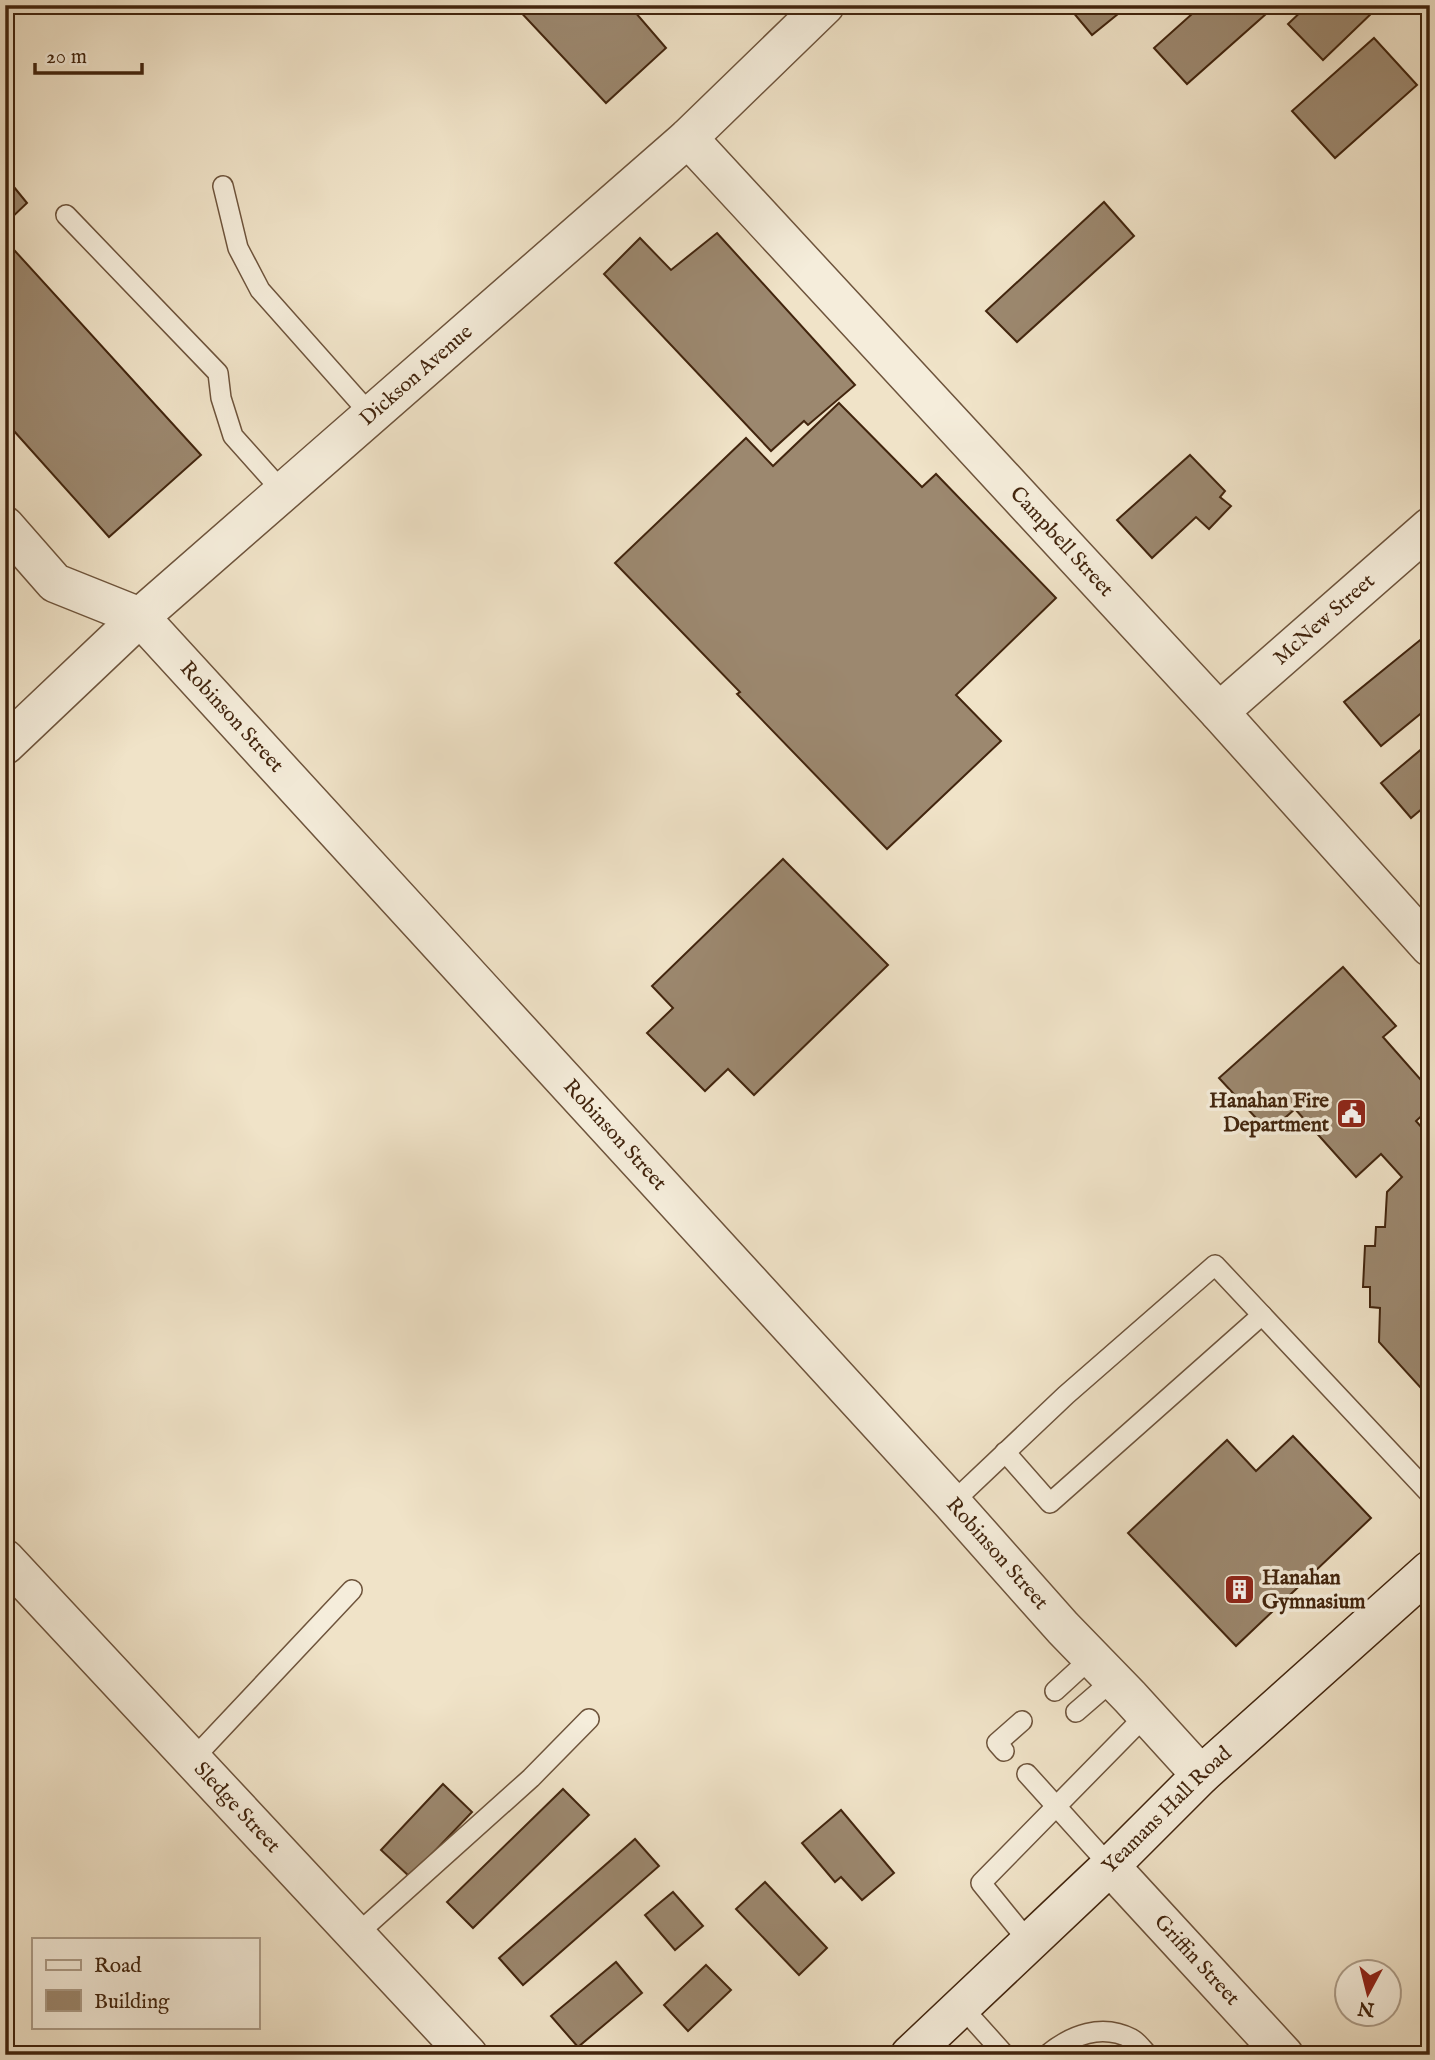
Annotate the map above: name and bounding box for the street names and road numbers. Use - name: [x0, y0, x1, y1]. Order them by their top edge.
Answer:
- street label: Dickson Avenue: [354, 319, 479, 432]
- street label: Campbell Street: [1004, 481, 1119, 603]
- street label: McNew Street: [1268, 568, 1381, 672]
- street label: Robinson Street: [174, 656, 289, 778]
- street label: Robinson Street: [557, 1074, 673, 1196]
- street label: Robinson Street: [940, 1492, 1054, 1616]
- street label: Yeamans Hall Road: [1096, 1740, 1238, 1880]
- street label: Sledge Street: [188, 1756, 286, 1859]
- street label: Griffin Street: [1148, 1909, 1245, 2011]

